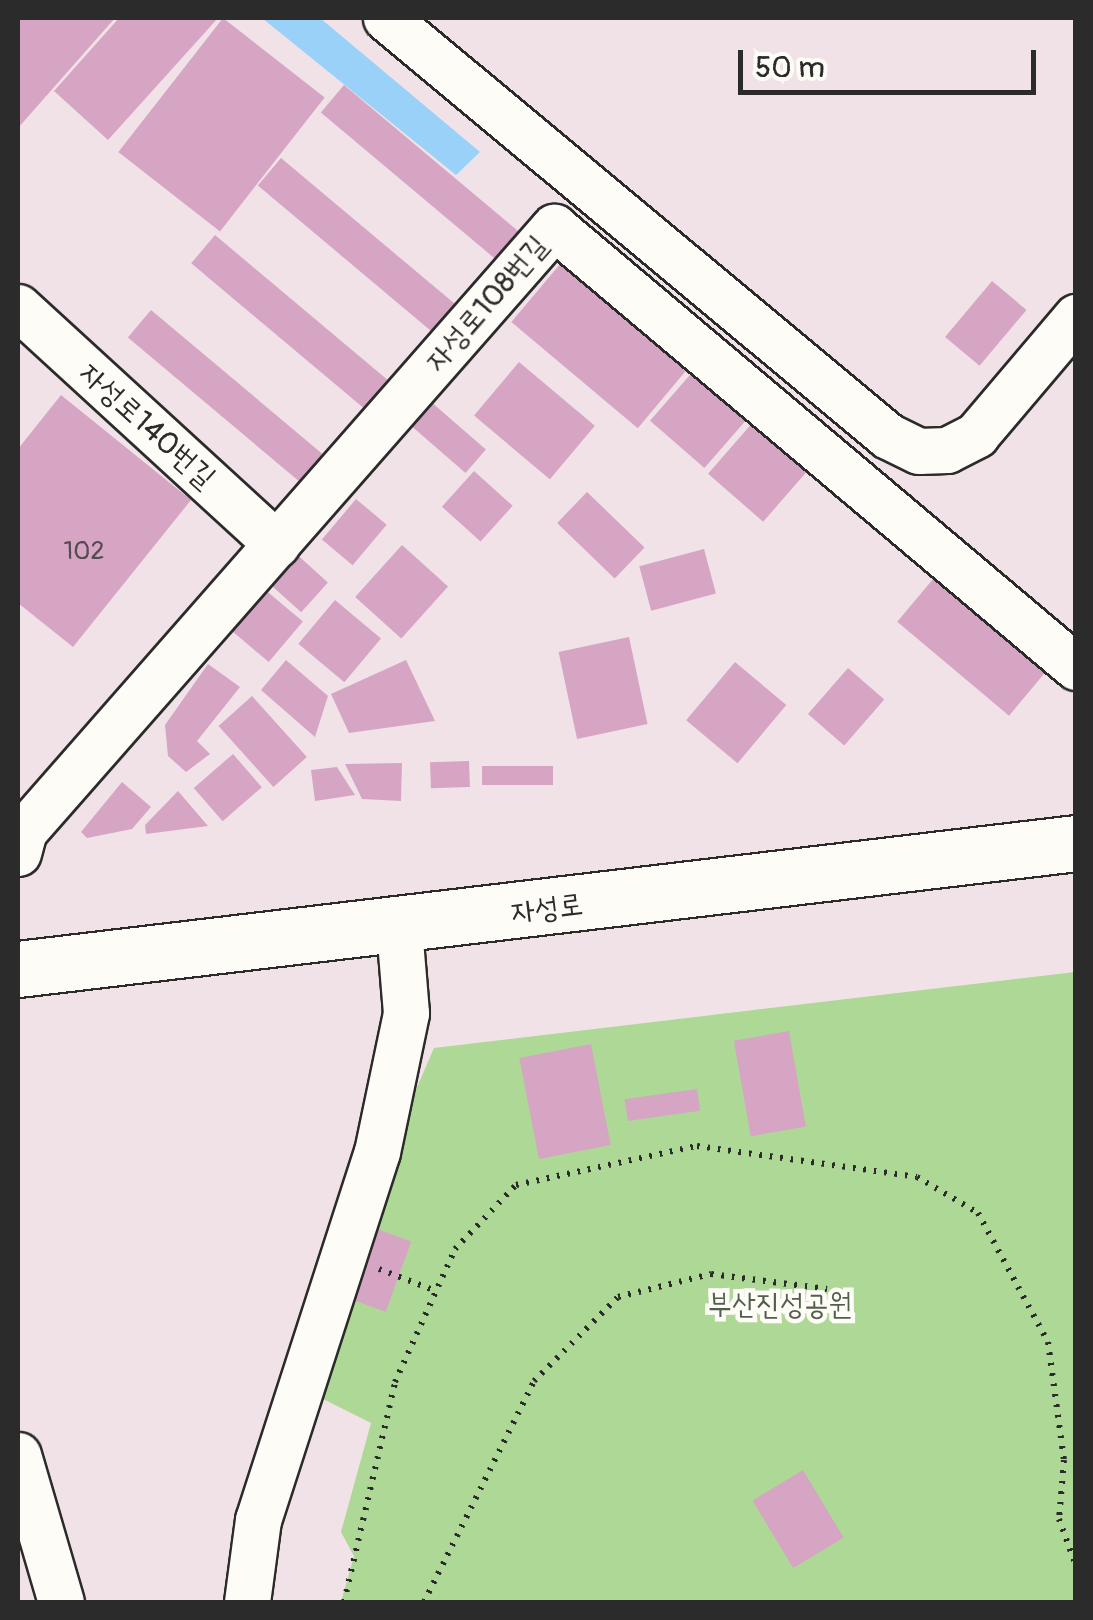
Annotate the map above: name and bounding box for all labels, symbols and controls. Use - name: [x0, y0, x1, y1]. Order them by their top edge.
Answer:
- scale bar: [743, 30, 1040, 92]
- text: 50 m: [755, 49, 825, 86]
- street label: 자성로108번길: [418, 229, 556, 379]
- street label: 자성로140번길: [72, 356, 222, 496]
- house number: 102: [64, 537, 104, 567]
- street label: 자성로: [509, 887, 585, 931]
- park label: 부산진성공원: [708, 1287, 852, 1323]

